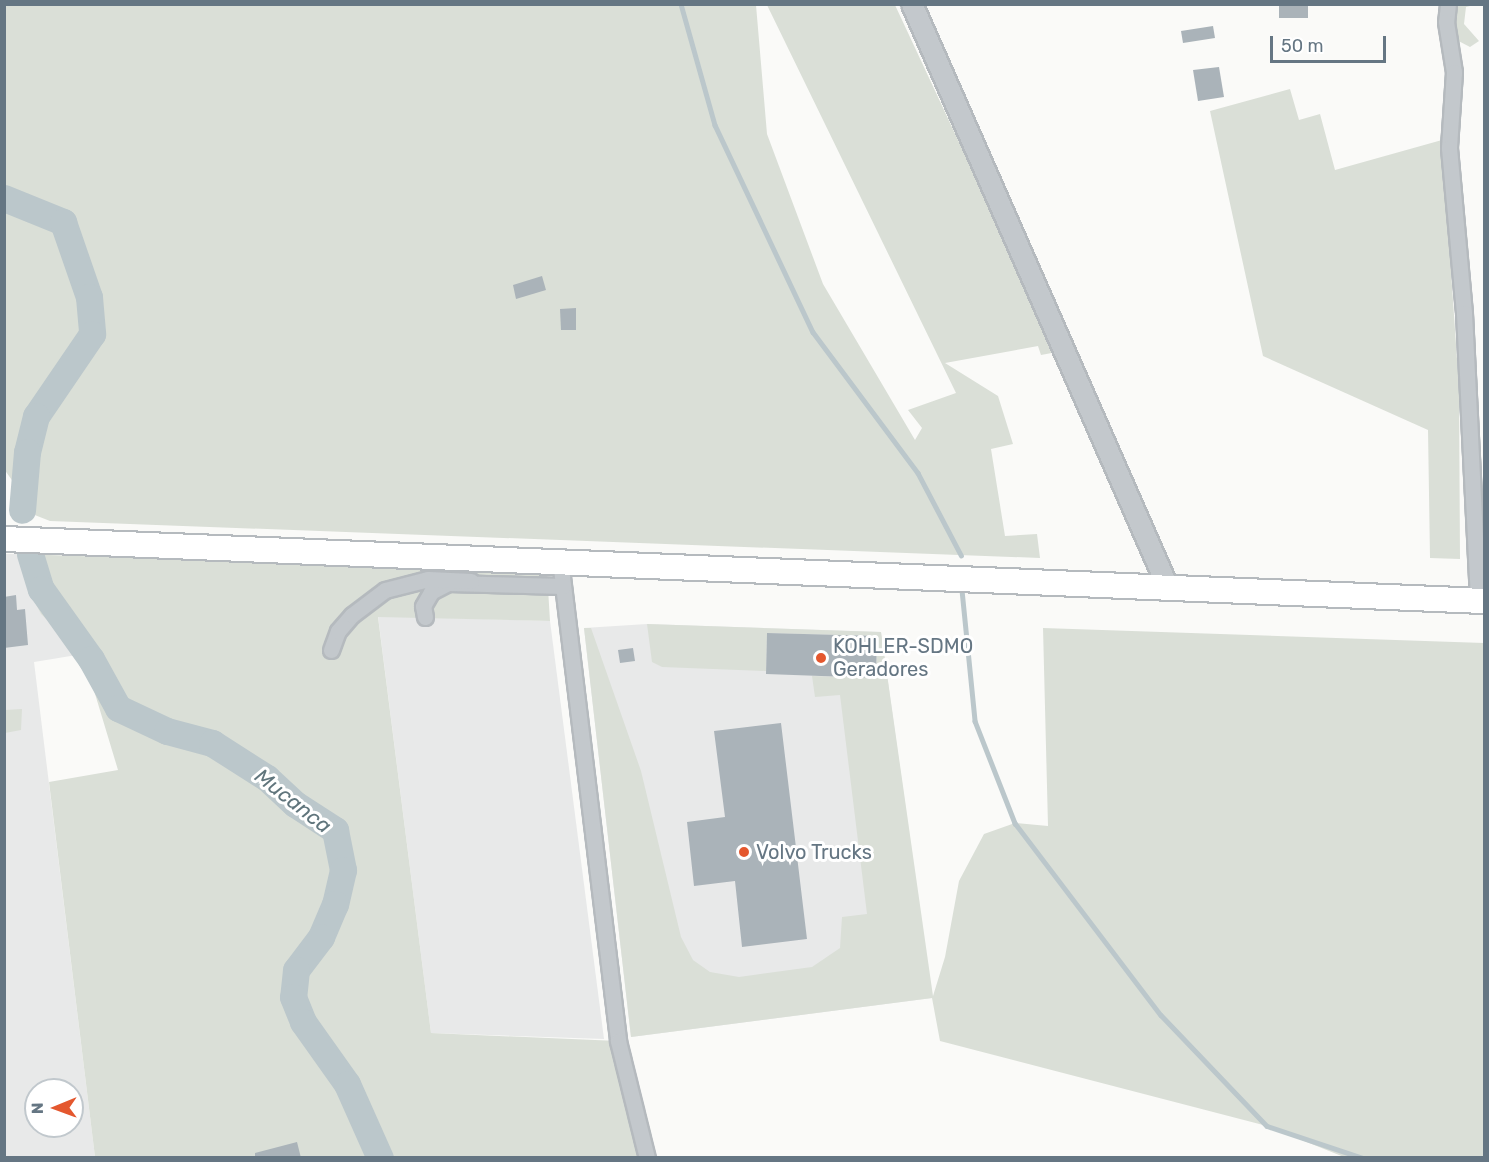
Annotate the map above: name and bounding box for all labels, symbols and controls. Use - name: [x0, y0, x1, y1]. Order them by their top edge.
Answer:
- scale bar: [1273, 24, 1388, 62]
- text: 50 m: [1281, 35, 1324, 57]
- place label: KOHLER-SDMO Geradores: [833, 634, 973, 681]
- marker: KOHLER-SDMO Geradores: [814, 651, 828, 665]
- water label: Mucanca: [250, 763, 336, 839]
- place label: Volvo Trucks: [756, 840, 872, 864]
- marker: Volvo Trucks: [737, 845, 751, 859]
- north arrow: [24, 1078, 84, 1138]
- text: N: [28, 1102, 47, 1114]

